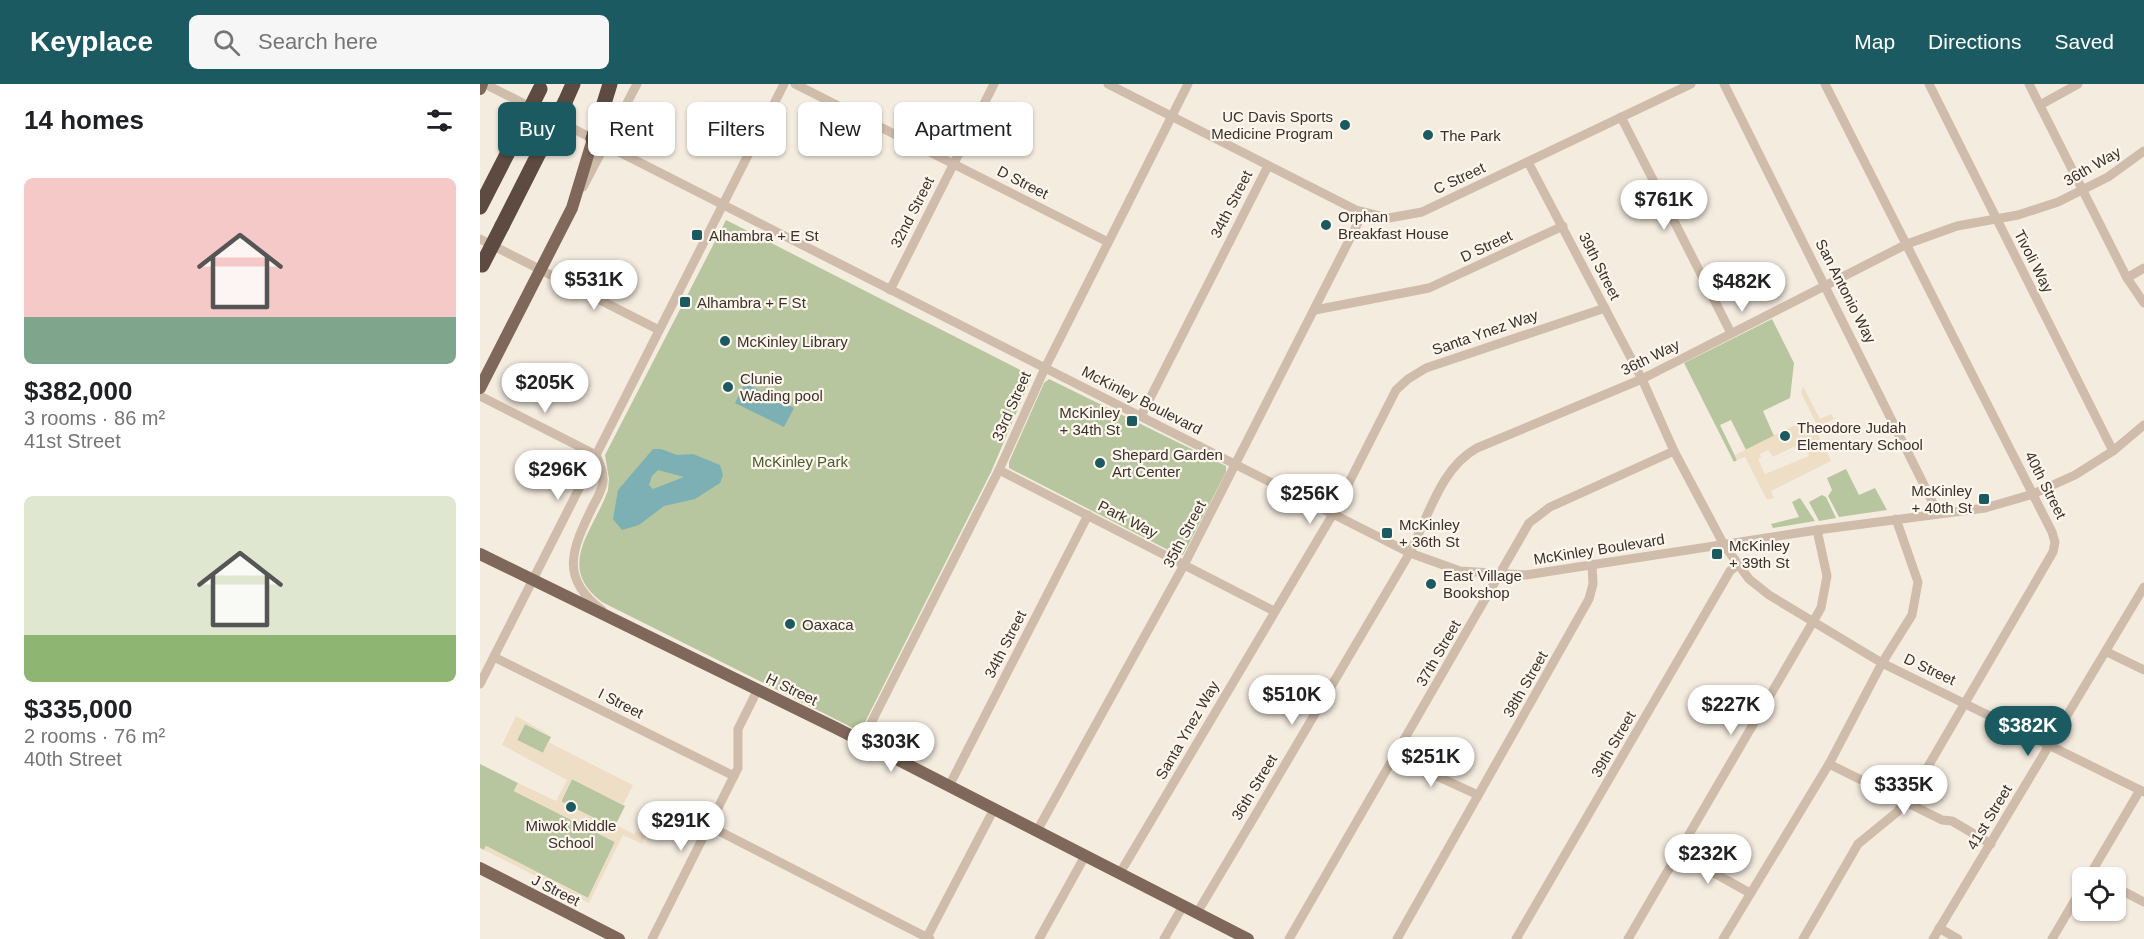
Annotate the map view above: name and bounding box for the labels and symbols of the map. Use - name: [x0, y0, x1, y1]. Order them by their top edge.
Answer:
- place label: UC Davis Sports Medicine Program: [1211, 108, 1333, 142]
- marker: UC Davis Sports Medicine Program: [1338, 118, 1352, 132]
- place label: The Park: [1440, 127, 1501, 144]
- marker: The Park: [1421, 128, 1435, 142]
- street label: 36th Way: [2061, 143, 2124, 189]
- street label: C Street: [1430, 158, 1488, 197]
- street label: D Street: [995, 162, 1052, 202]
- street label: 34th Street: [1207, 167, 1256, 241]
- street label: 32nd Street: [887, 173, 938, 250]
- pin: $761K: [1622, 180, 1706, 231]
- place label: Orphan Breakfast House: [1338, 208, 1449, 242]
- marker: Orphan Breakfast House: [1319, 218, 1333, 232]
- street label: D Street: [1457, 226, 1515, 265]
- place label: Alhambra + E St: [709, 227, 819, 244]
- street label: Tivoli Way: [2011, 227, 2057, 296]
- marker: Alhambra + E St: [690, 228, 704, 242]
- street label: 39th Street: [1576, 229, 1625, 303]
- street label: San Antonio Way: [1812, 236, 1880, 346]
- pin: $531K: [552, 260, 636, 311]
- pin: $482K: [1700, 262, 1784, 313]
- place label: Alhambra + F St: [697, 294, 807, 311]
- marker: Alhambra + F St: [678, 295, 692, 309]
- street label: Santa Ynez Way: [1430, 306, 1541, 358]
- place label: McKinley Library: [737, 333, 848, 350]
- marker: McKinley Library: [718, 334, 732, 348]
- street label: 36th Way: [1618, 335, 1682, 378]
- street label: McKinley Boulevard: [1079, 362, 1205, 438]
- pin: $205K: [503, 363, 587, 414]
- street label: 33rd Street: [988, 368, 1034, 443]
- place label: Clunie Wading pool: [740, 370, 823, 404]
- marker: Clunie Wading pool: [721, 380, 735, 394]
- place label: McKinley + 34th St: [1059, 404, 1121, 438]
- marker: McKinley + 34th St: [1125, 414, 1139, 428]
- place label: Theodore Judah Elementary School: [1797, 419, 1923, 453]
- marker: Theodore Judah Elementary School: [1778, 429, 1792, 443]
- place label: Shepard Garden Art Center: [1112, 446, 1223, 480]
- street label: 40th Street: [2022, 448, 2071, 522]
- pin: $296K: [516, 450, 600, 501]
- park label: McKinley Park: [752, 453, 848, 470]
- marker: Shepard Garden Art Center: [1093, 456, 1107, 470]
- pin: $256K: [1268, 474, 1352, 525]
- place label: McKinley + 40th St: [1911, 482, 1973, 516]
- marker: McKinley + 40th St: [1977, 492, 1991, 506]
- street label: Park Way: [1095, 497, 1161, 541]
- street label: 35th Street: [1159, 497, 1209, 570]
- place label: McKinley + 36th St: [1399, 516, 1460, 550]
- marker: McKinley + 36th St: [1380, 526, 1394, 540]
- street label: McKinley Boulevard: [1532, 530, 1666, 568]
- place label: McKinley + 39th St: [1729, 537, 1790, 571]
- marker: McKinley + 39th St: [1710, 547, 1724, 561]
- place label: East Village Bookshop: [1443, 567, 1522, 601]
- marker: East Village Bookshop: [1424, 577, 1438, 591]
- street label: 34th Street: [981, 607, 1030, 681]
- place label: Oaxaca: [802, 616, 854, 633]
- street label: 37th Street: [1412, 616, 1464, 689]
- marker: Oaxaca: [783, 617, 797, 631]
- street label: 38th Street: [1499, 647, 1551, 720]
- street label: D Street: [1901, 650, 1959, 689]
- street label: H Street: [764, 669, 821, 709]
- pin: $510K: [1250, 675, 1334, 726]
- street label: Santa Ynez Way: [1152, 677, 1222, 782]
- street label: I Street: [596, 684, 647, 722]
- pin: $227K: [1689, 685, 1773, 736]
- pin: $382K: [1986, 706, 2070, 757]
- street label: 39th Street: [1587, 707, 1639, 780]
- pin: $303K: [849, 722, 933, 773]
- pin: $251K: [1389, 737, 1473, 788]
- street label: 36th Street: [1228, 750, 1281, 823]
- pin: $335K: [1862, 765, 1946, 816]
- street label: 41st Street: [1963, 781, 2015, 852]
- marker: Miwok Middle School: [564, 800, 578, 814]
- pin: $291K: [639, 801, 723, 852]
- place label: Miwok Middle School: [526, 817, 616, 851]
- pin: $232K: [1666, 834, 1750, 885]
- street label: J Street: [529, 871, 584, 910]

